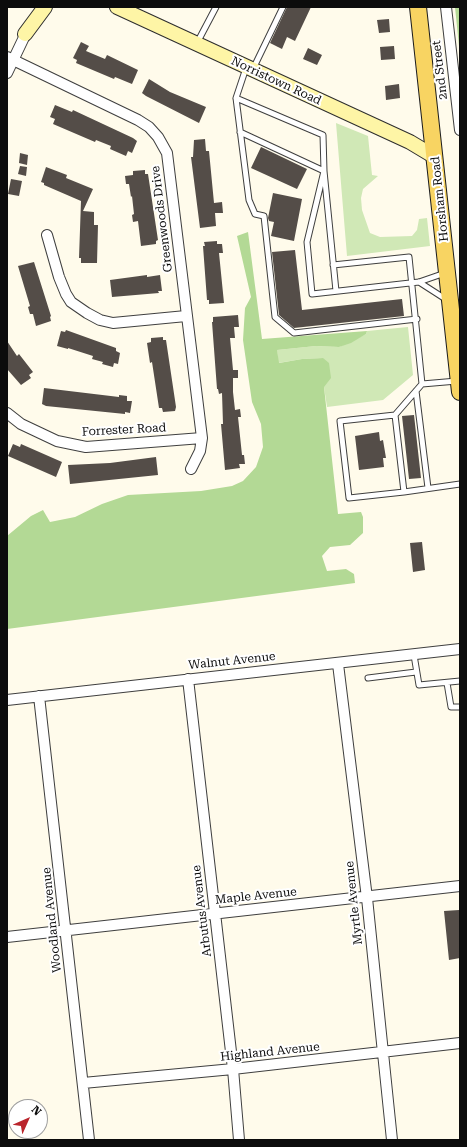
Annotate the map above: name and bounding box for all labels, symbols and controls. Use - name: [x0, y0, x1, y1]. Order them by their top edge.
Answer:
- street label: 2nd Street: [429, 40, 451, 100]
- street label: Norristown Road: [229, 54, 323, 108]
- street label: Horsham Road: [428, 156, 452, 242]
- street label: Greenwoods Drive: [148, 165, 176, 273]
- street label: Forrester Road: [81, 421, 167, 439]
- street label: Walnut Avenue: [188, 649, 276, 673]
- street label: Myrtle Avenue: [342, 860, 366, 946]
- street label: Arbutus Avenue: [189, 864, 215, 958]
- street label: Woodland Avenue: [39, 867, 65, 973]
- street label: Maple Avenue: [214, 885, 298, 907]
- street label: Highland Avenue: [220, 1040, 320, 1064]
- north arrow: [8, 1099, 48, 1139]
- text: N: [29, 1103, 44, 1118]

